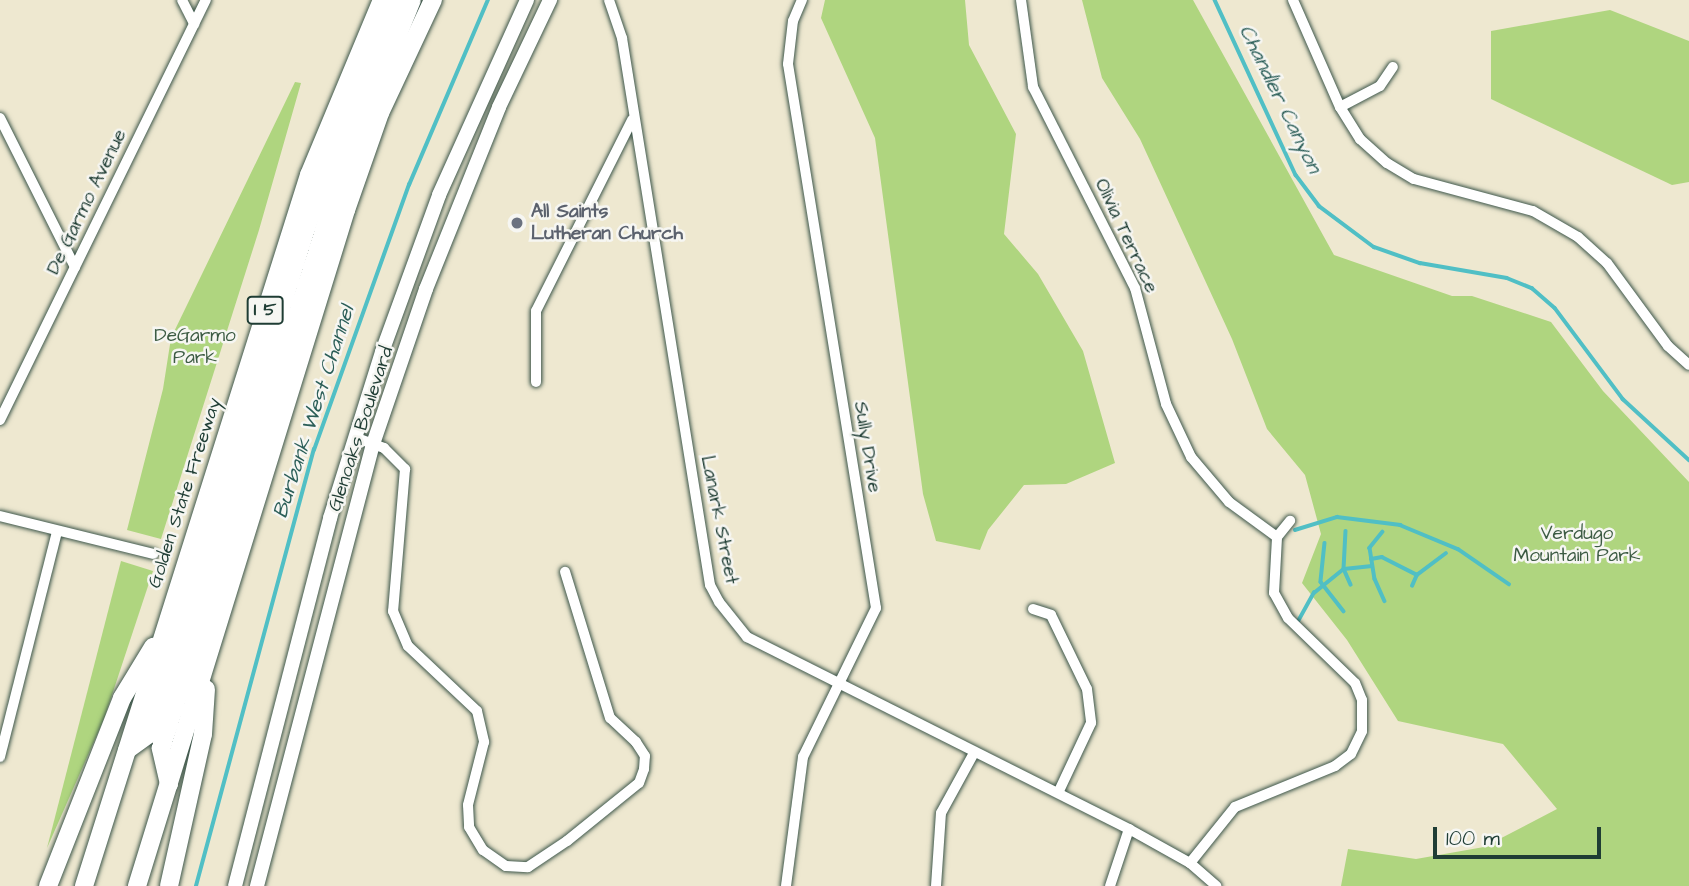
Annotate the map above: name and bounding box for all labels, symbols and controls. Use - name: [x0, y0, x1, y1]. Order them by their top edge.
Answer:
- water label: Chandler Canyon: [1233, 21, 1327, 177]
- street label: De Garmo Avenue: [42, 126, 132, 278]
- street label: Olivia Terrace: [1090, 175, 1162, 297]
- place label: All Saints Lutheran Church: [531, 201, 683, 245]
- marker: All Saints Lutheran Church: [509, 215, 525, 231]
- road number: I 5: [246, 296, 284, 324]
- water label: Burbank West Channel: [268, 303, 360, 521]
- park label: DeGarmo Park: [154, 325, 236, 369]
- street label: Glenoaks Boulevard: [324, 344, 398, 514]
- street label: Golden State Freeway: [143, 395, 227, 591]
- street label: Sully Drive: [849, 400, 885, 494]
- street label: Lanark Street: [695, 454, 743, 586]
- park label: Verdugo Mountain Park: [1514, 523, 1640, 567]
- scale bar: [1437, 812, 1605, 856]
- text: 100 m: [1446, 824, 1500, 853]

